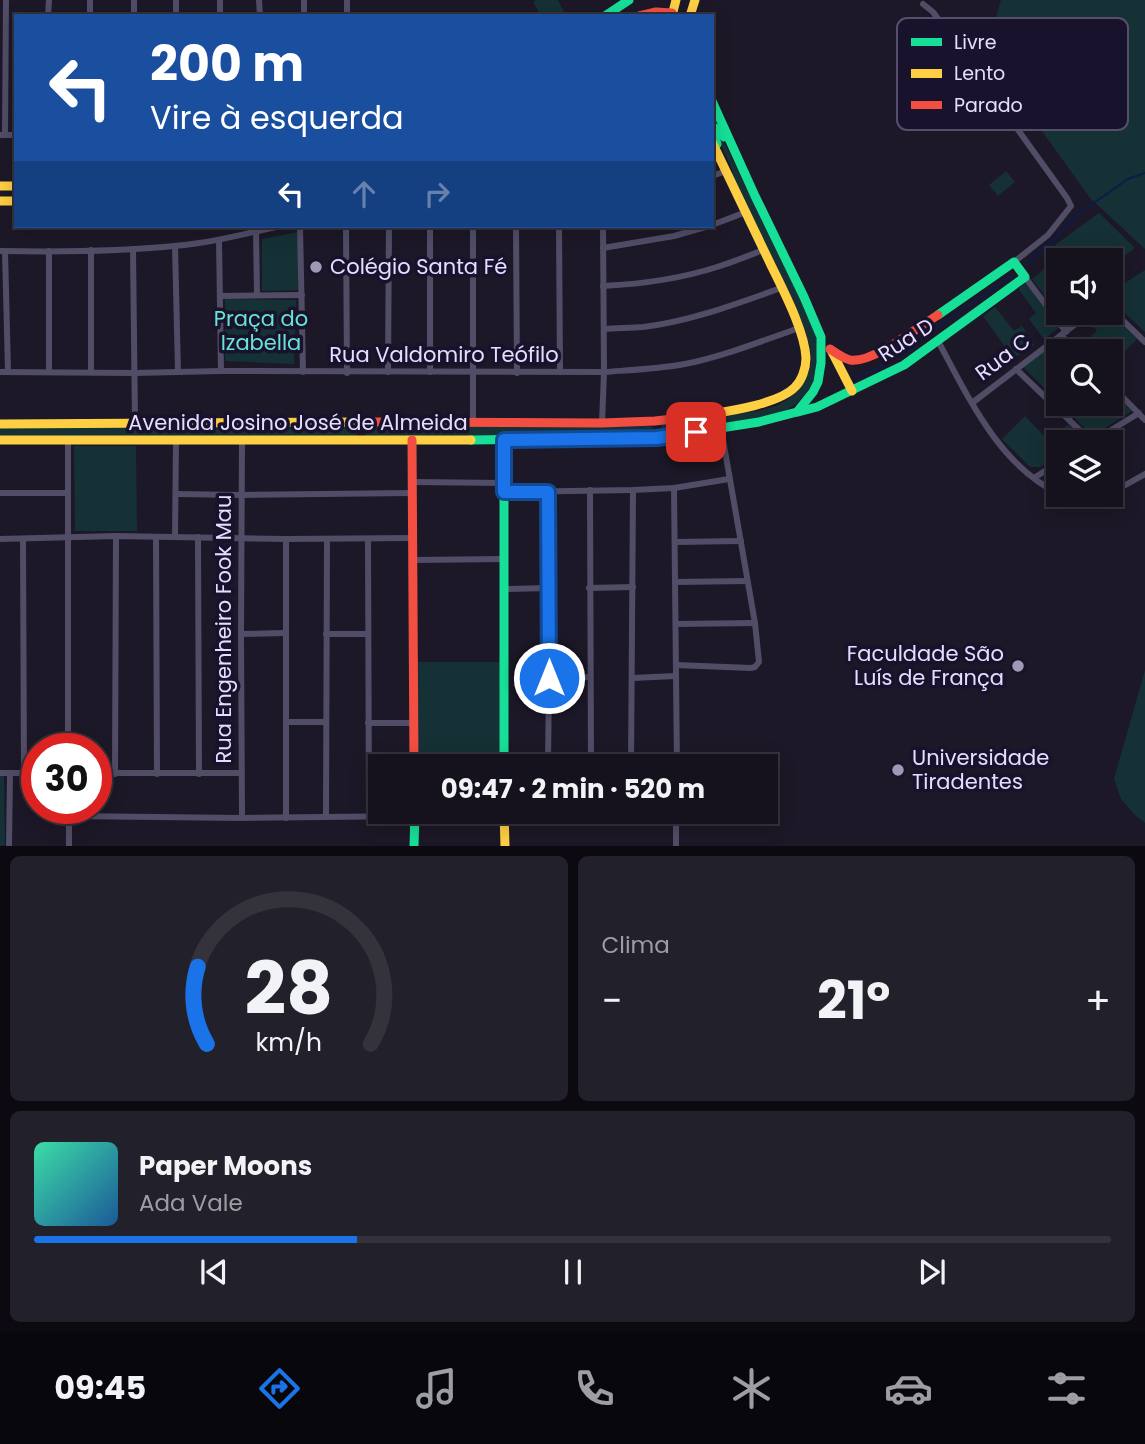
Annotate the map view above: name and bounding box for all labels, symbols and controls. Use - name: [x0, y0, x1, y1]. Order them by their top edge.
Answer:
- legend: [897, 18, 1128, 130]
- text: Livre: [954, 29, 996, 56]
- text: 200 m: [150, 30, 304, 98]
- icon: left: [35, 42, 126, 133]
- text: Lento: [954, 60, 1005, 87]
- text: Parado: [954, 92, 1023, 119]
- text: Vire à esquerda: [150, 95, 404, 140]
- icon: left: [272, 175, 310, 213]
- icon: ahead: [345, 175, 383, 213]
- icon: right: [418, 175, 456, 213]
- map controls: [1046, 248, 1123, 507]
- button: sound: [1046, 248, 1123, 325]
- place label: Colégio Santa Fé: [330, 252, 507, 281]
- marker: Colégio Santa Fé: [308, 259, 324, 275]
- park label: Praça do Izabella: [214, 304, 308, 357]
- street label: Rua D: [872, 311, 939, 368]
- street label: Rua C: [969, 326, 1036, 387]
- button: search: [1046, 339, 1123, 416]
- street label: Rua Valdomiro Teófilo: [329, 340, 559, 369]
- pin: [666, 402, 726, 462]
- street label: Avenida Josino José de Almeida: [128, 408, 468, 437]
- icon: arrive: [677, 413, 715, 451]
- button: layers: [1046, 430, 1123, 507]
- street label: Rua Engenheiro Fook Mau: [209, 495, 238, 764]
- place label: Faculdade São Luís de França: [847, 639, 1004, 692]
- position arrow: [512, 641, 586, 715]
- marker: Faculdade São Luís de França: [1010, 658, 1026, 674]
- speed limit sign: 30: [21, 733, 112, 824]
- place label: Universidade Tiradentes: [912, 743, 1049, 796]
- marker: Universidade Tiradentes: [890, 762, 906, 778]
- text: 09:47 · 2 min · 520 m: [441, 771, 705, 807]
- text: Clima: [602, 929, 670, 961]
- text: 28: [244, 939, 333, 1040]
- text: 21°: [817, 964, 890, 1037]
- text: −: [602, 974, 622, 1027]
- text: +: [1085, 974, 1111, 1027]
- text: km/h: [255, 1025, 322, 1060]
- text: Paper Moons: [139, 1148, 312, 1184]
- text: Ada Vale: [139, 1187, 243, 1219]
- icon: previous: [195, 1253, 233, 1291]
- icon: pause: [554, 1253, 592, 1291]
- icon: next: [913, 1253, 951, 1291]
- icon: directions: [255, 1364, 304, 1413]
- icon: music: [412, 1364, 461, 1413]
- icon: phone: [570, 1364, 619, 1413]
- icon: climate: [727, 1364, 776, 1413]
- icon: car: [884, 1364, 933, 1413]
- icon: filters: [1042, 1364, 1091, 1413]
- text: 09:45: [54, 1365, 146, 1410]

